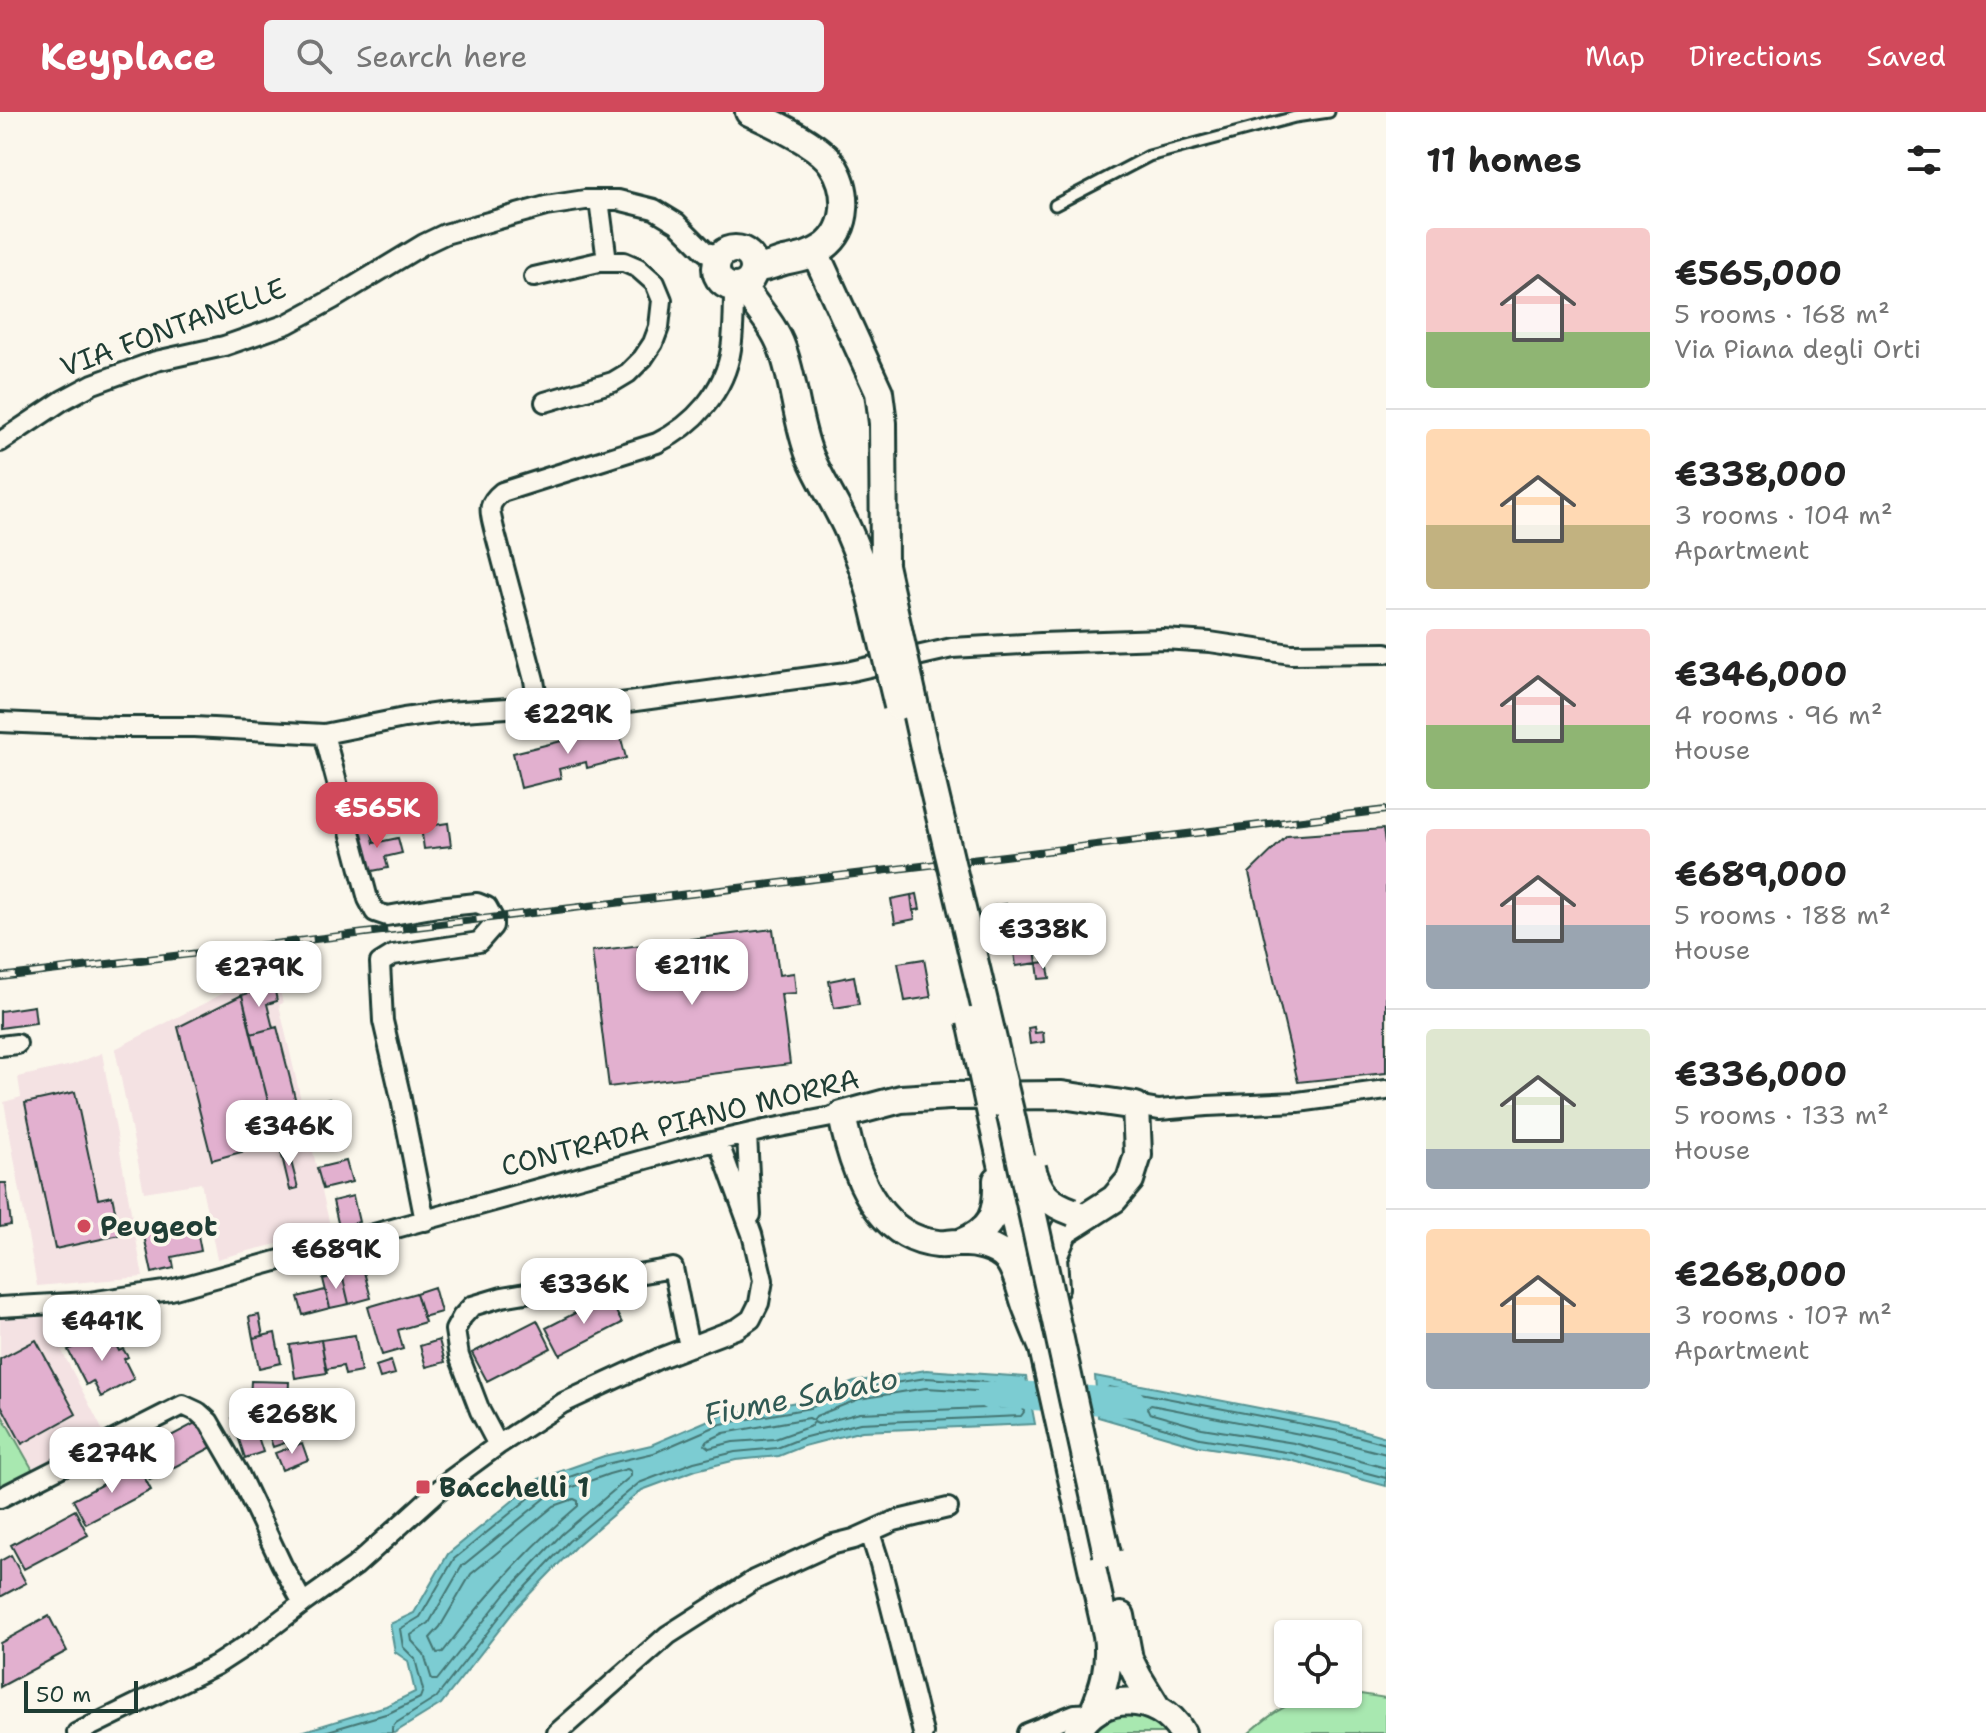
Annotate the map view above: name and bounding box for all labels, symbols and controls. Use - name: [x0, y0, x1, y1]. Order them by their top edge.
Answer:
- search box: [264, 20, 824, 92]
- text: Keyplace: [40, 31, 216, 82]
- icon: search: [292, 34, 336, 78]
- text: Search here: [356, 36, 527, 77]
- text: Map: [1585, 37, 1645, 75]
- text: Directions: [1689, 37, 1823, 75]
- text: Saved: [1867, 37, 1946, 75]
- text: 11 homes: [1426, 137, 1582, 183]
- icon: filters: [1902, 138, 1946, 182]
- text: €565,000: [1674, 250, 1842, 296]
- icon: home: [1490, 260, 1586, 356]
- street label: VIA FONTANELLE: [55, 269, 291, 385]
- text: 5 rooms · 168 m²: [1674, 296, 1890, 331]
- text: Via Piana degli Orti: [1674, 331, 1921, 366]
- text: €338,000: [1674, 451, 1847, 497]
- icon: home: [1490, 461, 1586, 557]
- text: 3 rooms · 104 m²: [1674, 497, 1893, 532]
- text: Apartment: [1674, 532, 1810, 567]
- text: €346,000: [1674, 651, 1848, 697]
- icon: home: [1490, 661, 1586, 757]
- pin: €229K: [512, 688, 624, 756]
- text: €229K: [523, 696, 613, 731]
- text: 4 rooms · 96 m²: [1674, 697, 1883, 732]
- text: House: [1674, 732, 1750, 767]
- pin: €565K: [321, 782, 433, 850]
- text: €565K: [334, 790, 420, 825]
- text: €689,000: [1674, 851, 1847, 897]
- icon: home: [1490, 861, 1586, 957]
- text: 5 rooms · 188 m²: [1674, 897, 1891, 932]
- pin: €338K: [987, 903, 1099, 971]
- text: €338K: [998, 911, 1088, 946]
- text: House: [1674, 932, 1750, 967]
- pin: €211K: [636, 939, 748, 1007]
- pin: €279K: [203, 941, 315, 1009]
- text: €211K: [654, 947, 730, 982]
- text: €279K: [214, 949, 304, 984]
- text: €336,000: [1674, 1051, 1847, 1097]
- street label: CONTRADA PIANO MORRA: [497, 1059, 863, 1185]
- icon: home: [1490, 1061, 1586, 1157]
- text: 5 rooms · 133 m²: [1674, 1097, 1889, 1132]
- pin: €346K: [233, 1100, 345, 1168]
- text: €346K: [244, 1108, 334, 1143]
- text: House: [1674, 1132, 1750, 1167]
- place label: Peugeot: [100, 1207, 217, 1245]
- marker: Peugeot: [75, 1217, 93, 1235]
- pin: €689K: [280, 1223, 392, 1291]
- text: €689K: [291, 1231, 381, 1266]
- text: €268,000: [1674, 1251, 1847, 1297]
- pin: €336K: [528, 1258, 640, 1326]
- icon: home: [1490, 1261, 1586, 1357]
- text: €336K: [539, 1266, 629, 1301]
- pin: €441K: [46, 1295, 158, 1363]
- text: 3 rooms · 107 m²: [1674, 1297, 1892, 1332]
- text: €441K: [61, 1303, 143, 1338]
- text: Apartment: [1674, 1332, 1810, 1367]
- water label: Fiume Sabato: [700, 1357, 902, 1435]
- pin: €268K: [236, 1388, 348, 1456]
- text: €268K: [247, 1396, 337, 1431]
- pin: €274K: [56, 1427, 168, 1495]
- text: €274K: [67, 1435, 157, 1470]
- place label: Bacchelli 1: [439, 1468, 590, 1506]
- marker: Bacchelli 1: [414, 1478, 432, 1496]
- map controls: [1274, 1620, 1362, 1708]
- button: locate: [1274, 1620, 1362, 1708]
- scale bar: [24, 1677, 138, 1713]
- text: 50 m: [36, 1680, 91, 1709]

